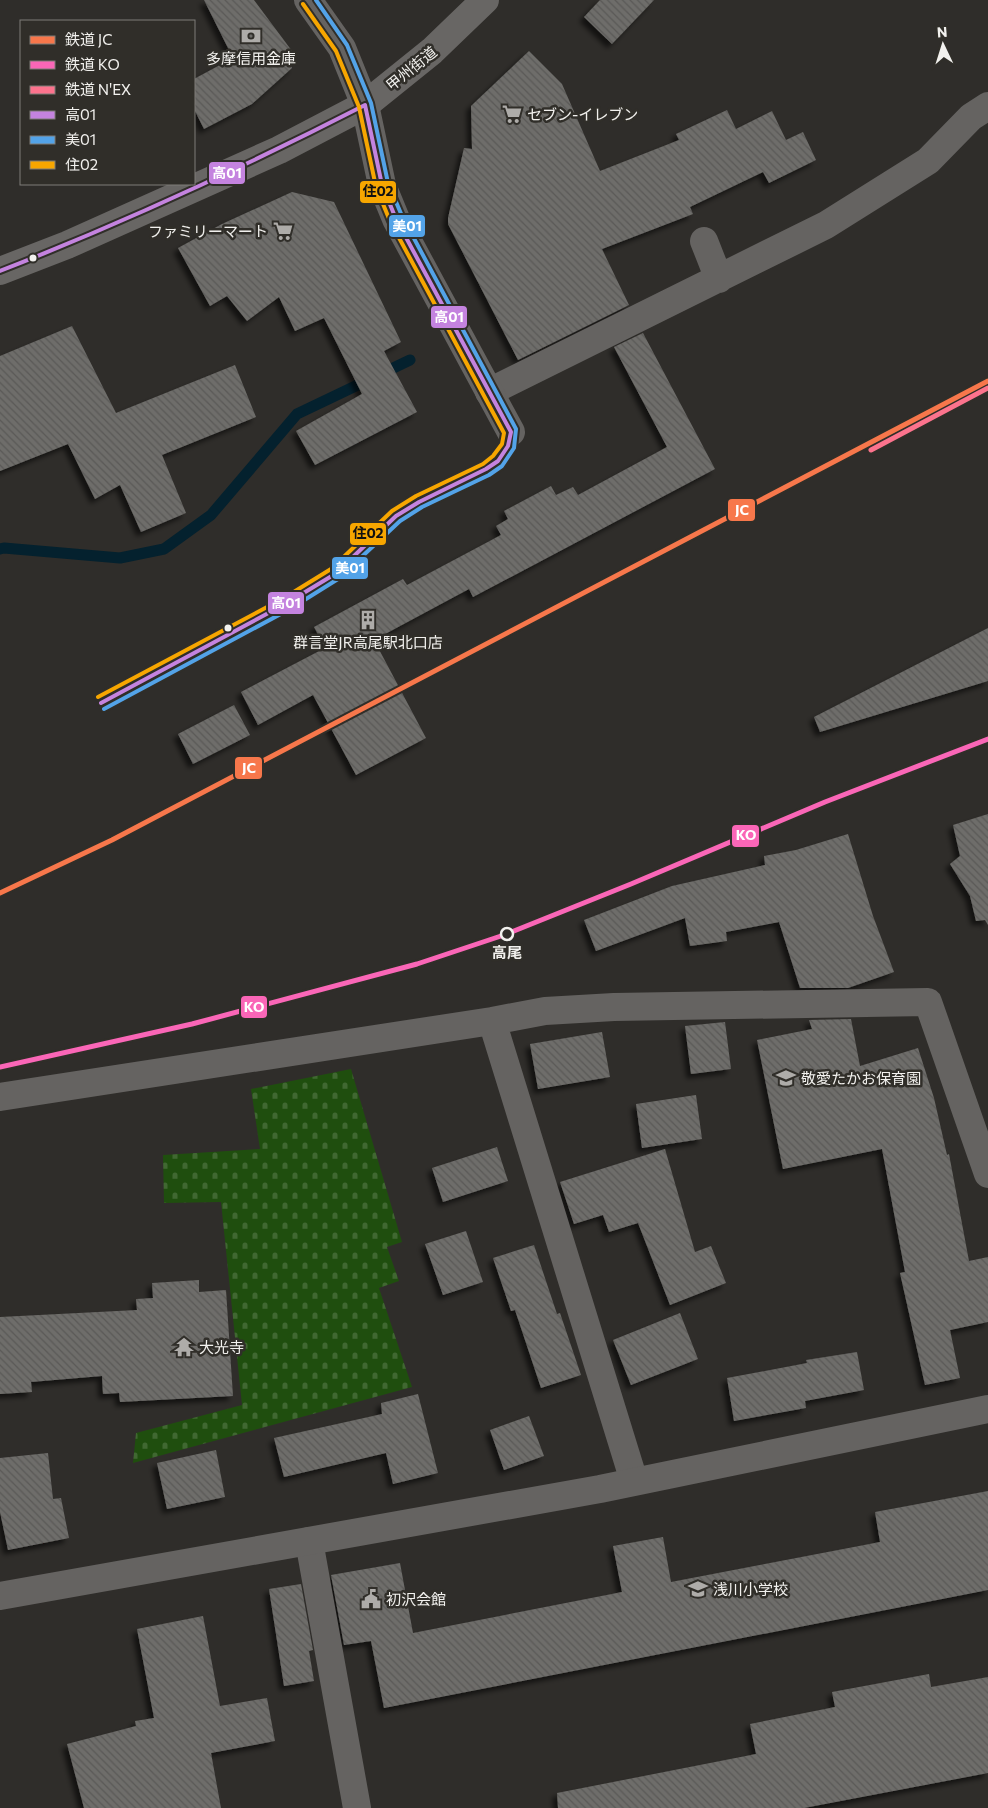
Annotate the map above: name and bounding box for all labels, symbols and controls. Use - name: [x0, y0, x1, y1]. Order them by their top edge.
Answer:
- legend: [20, 20, 195, 185]
- north arrow: [918, 20, 968, 70]
- text: N: [936, 23, 948, 40]
- bank icon: 多摩信用金庫: [240, 25, 262, 47]
- text: 鉄道 JC: [65, 30, 113, 48]
- street label: 甲州街道: [382, 42, 440, 94]
- place label: 多摩信用金庫: [206, 49, 296, 67]
- text: 鉄道 KO: [65, 55, 120, 73]
- text: 鉄道 N'EX: [65, 80, 131, 98]
- supermarket icon: セブン-イレブン: [501, 103, 523, 125]
- text: 高01: [65, 105, 96, 123]
- place label: セブン-イレブン: [527, 105, 638, 123]
- text: 美01: [65, 130, 96, 148]
- text: 住02: [65, 155, 98, 173]
- line badge: 高01: [208, 161, 246, 185]
- text: 高01: [212, 164, 242, 181]
- line badge: 住02: [359, 180, 397, 204]
- text: 住02: [362, 182, 394, 199]
- line badge: 美01: [388, 214, 426, 238]
- text: 美01: [392, 217, 422, 234]
- supermarket icon: ファミリーマート: [272, 220, 294, 242]
- place label: ファミリーマート: [148, 222, 268, 240]
- unlabelled marker: [28, 253, 38, 263]
- line badge: 高01: [430, 305, 468, 329]
- text: 高01: [434, 308, 464, 325]
- line badge: JC: [727, 498, 756, 522]
- text: JC: [735, 501, 749, 518]
- line badge: 住02: [349, 522, 387, 546]
- text: 住02: [352, 524, 384, 541]
- line badge: 美01: [331, 556, 369, 580]
- text: 美01: [335, 559, 365, 576]
- line badge: 高01: [267, 591, 305, 615]
- text: 高01: [271, 594, 301, 611]
- building icon: 群言堂JR高尾駅北口店: [357, 609, 379, 631]
- unlabelled marker: [223, 623, 233, 633]
- place label: 群言堂JR高尾駅北口店: [293, 633, 443, 651]
- line badge: JC: [234, 756, 263, 780]
- text: JC: [242, 759, 256, 776]
- line badge: KO: [731, 824, 760, 848]
- text: KO: [736, 826, 756, 843]
- marker: 高尾: [500, 927, 514, 941]
- place label: 高尾: [492, 943, 522, 961]
- line badge: KO: [240, 995, 268, 1019]
- text: KO: [244, 998, 264, 1015]
- school or university icon: 敬愛たかお保育園: [775, 1067, 797, 1089]
- place label: 敬愛たかお保育園: [801, 1069, 921, 1087]
- temple icon: 大光寺: [173, 1336, 195, 1358]
- place label: 大光寺: [199, 1338, 244, 1356]
- school or university icon: 浅川小学校: [687, 1578, 709, 1600]
- place label: 浅川小学校: [713, 1580, 788, 1598]
- public building icon: 初沢会館: [360, 1588, 382, 1610]
- place label: 初沢会館: [386, 1590, 446, 1608]

